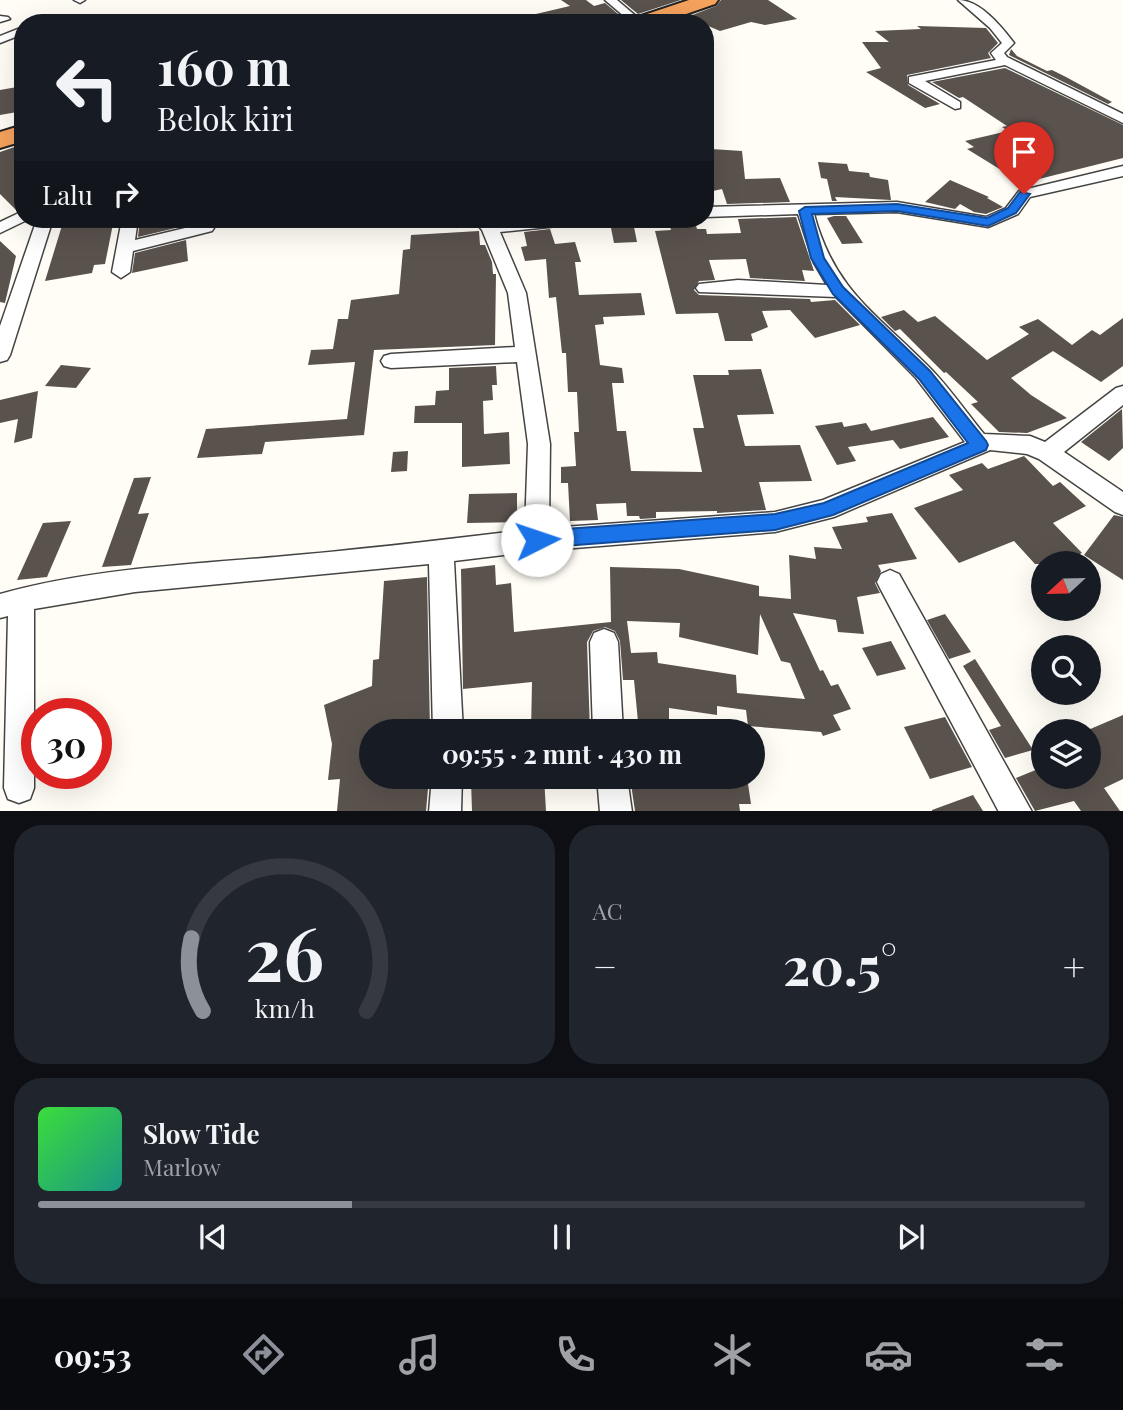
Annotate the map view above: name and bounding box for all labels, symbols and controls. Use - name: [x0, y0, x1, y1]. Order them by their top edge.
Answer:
- text: 160 m: [157, 33, 291, 98]
- icon: left: [42, 42, 133, 133]
- text: Belok kiri: [157, 96, 294, 139]
- pin: [994, 122, 1054, 194]
- icon: arrive: [1005, 133, 1043, 171]
- icon: right: [107, 175, 145, 213]
- text: Lalu: [42, 177, 93, 212]
- position arrow: [500, 503, 574, 577]
- north arrow: [1031, 551, 1101, 621]
- map controls: [1031, 551, 1101, 789]
- button: search: [1031, 635, 1101, 705]
- speed limit sign: 30: [21, 698, 112, 789]
- button: layers: [1031, 719, 1101, 789]
- text: 09:55 · 2 mnt · 430 m: [442, 736, 682, 771]
- text: AC: [593, 895, 623, 926]
- text: 26: [245, 902, 324, 999]
- text: 20.5°: [783, 930, 897, 999]
- text: −: [593, 940, 617, 991]
- text: +: [1063, 940, 1085, 991]
- text: km/h: [254, 990, 315, 1023]
- text: Slow Tide: [143, 1116, 260, 1151]
- text: Marlow: [143, 1151, 221, 1182]
- icon: previous: [194, 1218, 232, 1256]
- icon: pause: [543, 1218, 581, 1256]
- icon: next: [892, 1218, 930, 1256]
- icon: directions: [239, 1330, 288, 1379]
- icon: music: [395, 1330, 444, 1379]
- icon: phone: [551, 1330, 600, 1379]
- icon: climate: [708, 1330, 757, 1379]
- icon: car: [864, 1330, 913, 1379]
- icon: filters: [1020, 1330, 1069, 1379]
- text: 09:53: [54, 1333, 132, 1376]

